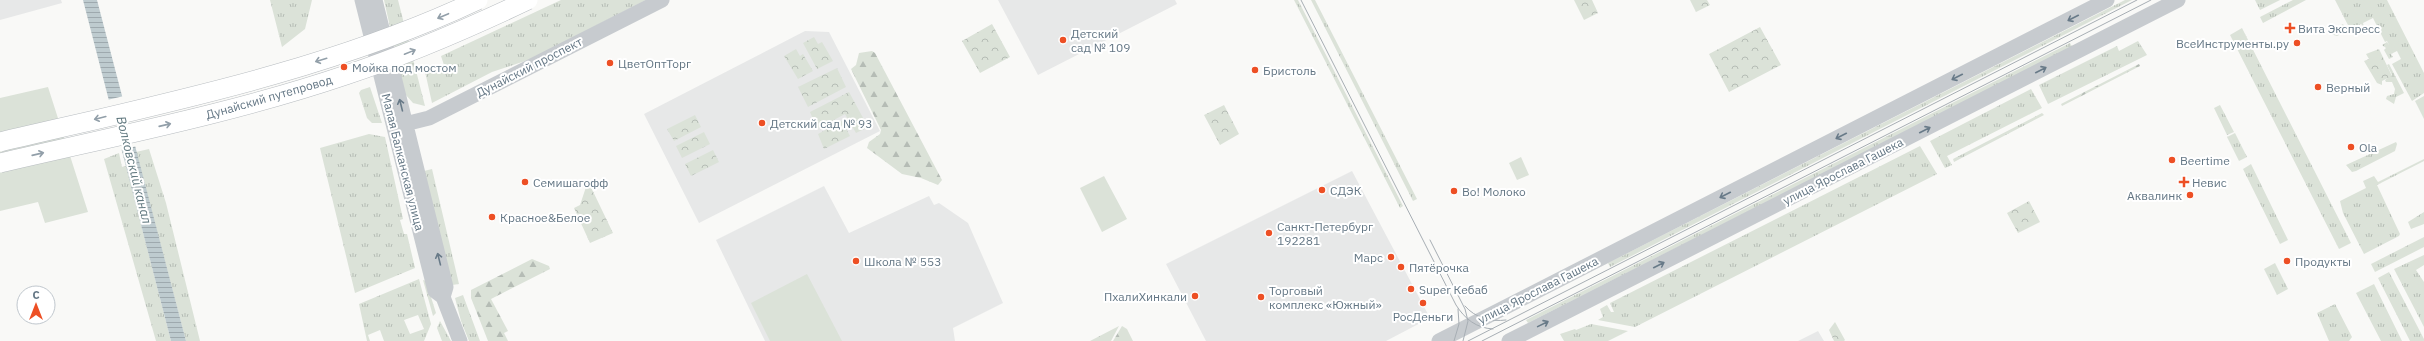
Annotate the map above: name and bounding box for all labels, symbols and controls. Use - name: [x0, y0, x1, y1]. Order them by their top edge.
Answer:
- one-way arrow: [437, 12, 449, 20]
- one-way arrow: [2067, 15, 2079, 22]
- place label: Вита Экспресс: [2298, 21, 2380, 36]
- marker: Вита Экспресс: [2285, 23, 2295, 33]
- place label: Детский сад № 109: [1071, 26, 1130, 55]
- street label: Дунайский проспект: [473, 34, 585, 100]
- marker: Детский сад № 109: [1058, 35, 1068, 45]
- place label: ВсеИнструменты.ру: [2176, 36, 2289, 51]
- marker: ВсеИнструменты.ру: [2292, 38, 2302, 48]
- one-way arrow: [403, 48, 415, 56]
- place label: ЦветОптТорг: [618, 56, 691, 71]
- one-way arrow: [314, 57, 327, 64]
- marker: ЦветОптТорг: [605, 58, 615, 68]
- place label: Мойка под мостом: [352, 60, 457, 75]
- marker: Мойка под мостом: [339, 62, 349, 72]
- place label: Бристоль: [1263, 63, 1316, 78]
- marker: Бристоль: [1250, 65, 1260, 75]
- one-way arrow: [2034, 66, 2046, 74]
- street label: Дунайский путепровод: [204, 72, 334, 122]
- one-way arrow: [1951, 74, 1963, 82]
- place label: Верный: [2326, 80, 2370, 95]
- marker: Верный: [2313, 82, 2323, 92]
- street label: Малая Балканская улица: [379, 92, 427, 233]
- one-way arrow: [397, 99, 405, 112]
- water label: Волковский канал: [112, 114, 156, 226]
- one-way arrow: [94, 115, 107, 122]
- place label: Детский сад № 93: [770, 116, 872, 131]
- marker: Детский сад № 93: [757, 118, 767, 128]
- one-way arrow: [158, 121, 171, 129]
- one-way arrow: [1919, 125, 1931, 133]
- one-way arrow: [1836, 133, 1848, 141]
- street label: улица Ярослава Гашека: [1780, 134, 1906, 208]
- place label: Ola: [2359, 140, 2378, 155]
- marker: Ola: [2346, 142, 2356, 152]
- one-way arrow: [31, 150, 44, 158]
- place label: Beertime: [2180, 153, 2230, 168]
- marker: Beertime: [2167, 155, 2177, 165]
- place label: Семишагофф: [533, 175, 608, 190]
- place label: Невис: [2192, 175, 2227, 190]
- marker: Семишагофф: [520, 177, 530, 187]
- marker: Невис: [2179, 177, 2189, 187]
- place label: СДЭК: [1330, 183, 1362, 198]
- place label: Во! Молоко: [1462, 184, 1526, 199]
- marker: СДЭК: [1317, 185, 1327, 195]
- marker: Во! Молоко: [1449, 186, 1459, 196]
- place label: Аквалинк: [2127, 188, 2182, 203]
- marker: Аквалинк: [2185, 190, 2195, 200]
- one-way arrow: [1720, 192, 1732, 199]
- place label: Красное&Белое: [500, 210, 591, 225]
- marker: Красное&Белое: [487, 212, 497, 222]
- place label: Санкт-Петербург 192281: [1277, 219, 1373, 248]
- marker: Санкт-Петербург 192281: [1264, 228, 1274, 238]
- place label: Марс: [1354, 250, 1383, 265]
- marker: Марс: [1386, 252, 1396, 262]
- one-way arrow: [435, 253, 442, 266]
- street label: улица Ярослава Гашека: [1475, 253, 1601, 327]
- place label: Школа № 553: [864, 254, 941, 269]
- place label: Продукты: [2295, 254, 2351, 269]
- marker: Школа № 553: [851, 256, 861, 266]
- marker: Продукты: [2282, 256, 2292, 266]
- place label: Пятёрочка: [1409, 260, 1469, 275]
- one-way arrow: [1653, 261, 1665, 268]
- marker: Пятёрочка: [1396, 262, 1406, 272]
- place label: Super Кебаб: [1419, 282, 1488, 297]
- place label: Торговый комплекс «Южный»: [1269, 283, 1382, 312]
- marker: Super Кебаб: [1406, 284, 1416, 294]
- north arrow: [16, 285, 56, 325]
- text: С: [32, 288, 40, 302]
- place label: ПхалиХинкали: [1104, 289, 1187, 304]
- marker: ПхалиХинкали: [1190, 291, 1200, 301]
- marker: Торговый комплекс «Южный»: [1256, 292, 1266, 302]
- marker: РосДеньги: [1418, 298, 1428, 308]
- place label: РосДеньги: [1393, 309, 1453, 324]
- one-way arrow: [1537, 319, 1549, 327]

